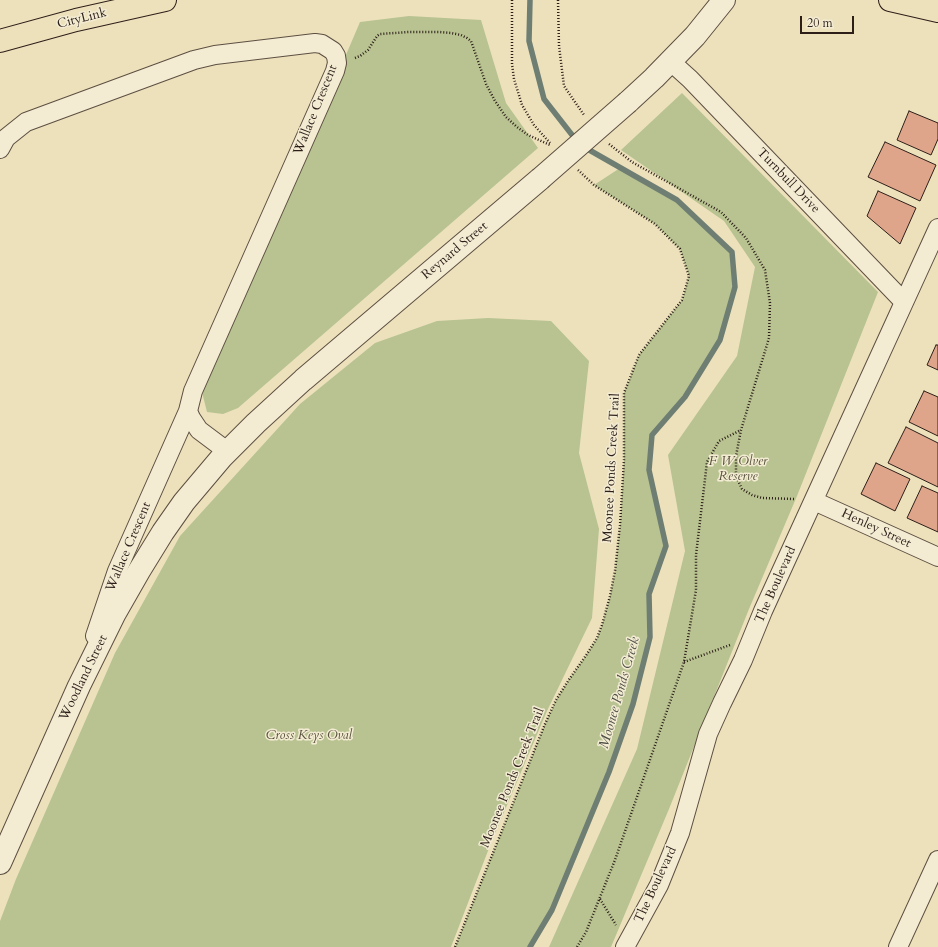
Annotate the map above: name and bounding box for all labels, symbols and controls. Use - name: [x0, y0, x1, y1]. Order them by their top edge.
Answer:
- street label: CityLink: [56, 5, 108, 33]
- scale bar: [802, 8, 856, 34]
- text: 20 m: [807, 15, 833, 31]
- street label: Wallace Crescent: [291, 63, 341, 157]
- street label: Turnbull Drive: [753, 145, 823, 217]
- street label: Reynard Street: [419, 219, 491, 283]
- street label: Moonee Ponds Creek Trail: [600, 393, 624, 543]
- park label: F W Olver Reserve: [709, 454, 767, 485]
- street label: Wallace Crescent: [103, 500, 155, 594]
- street label: Henley Street: [839, 506, 913, 552]
- street label: The Boulevard: [752, 544, 800, 626]
- street label: Woodland Street: [57, 633, 111, 723]
- water label: Moonee Ponds Creek: [596, 635, 644, 751]
- street label: Moonee Ponds Creek Trail: [478, 706, 548, 850]
- park label: Cross Keys Oval: [266, 728, 352, 744]
- street label: The Boulevard: [632, 844, 680, 926]

